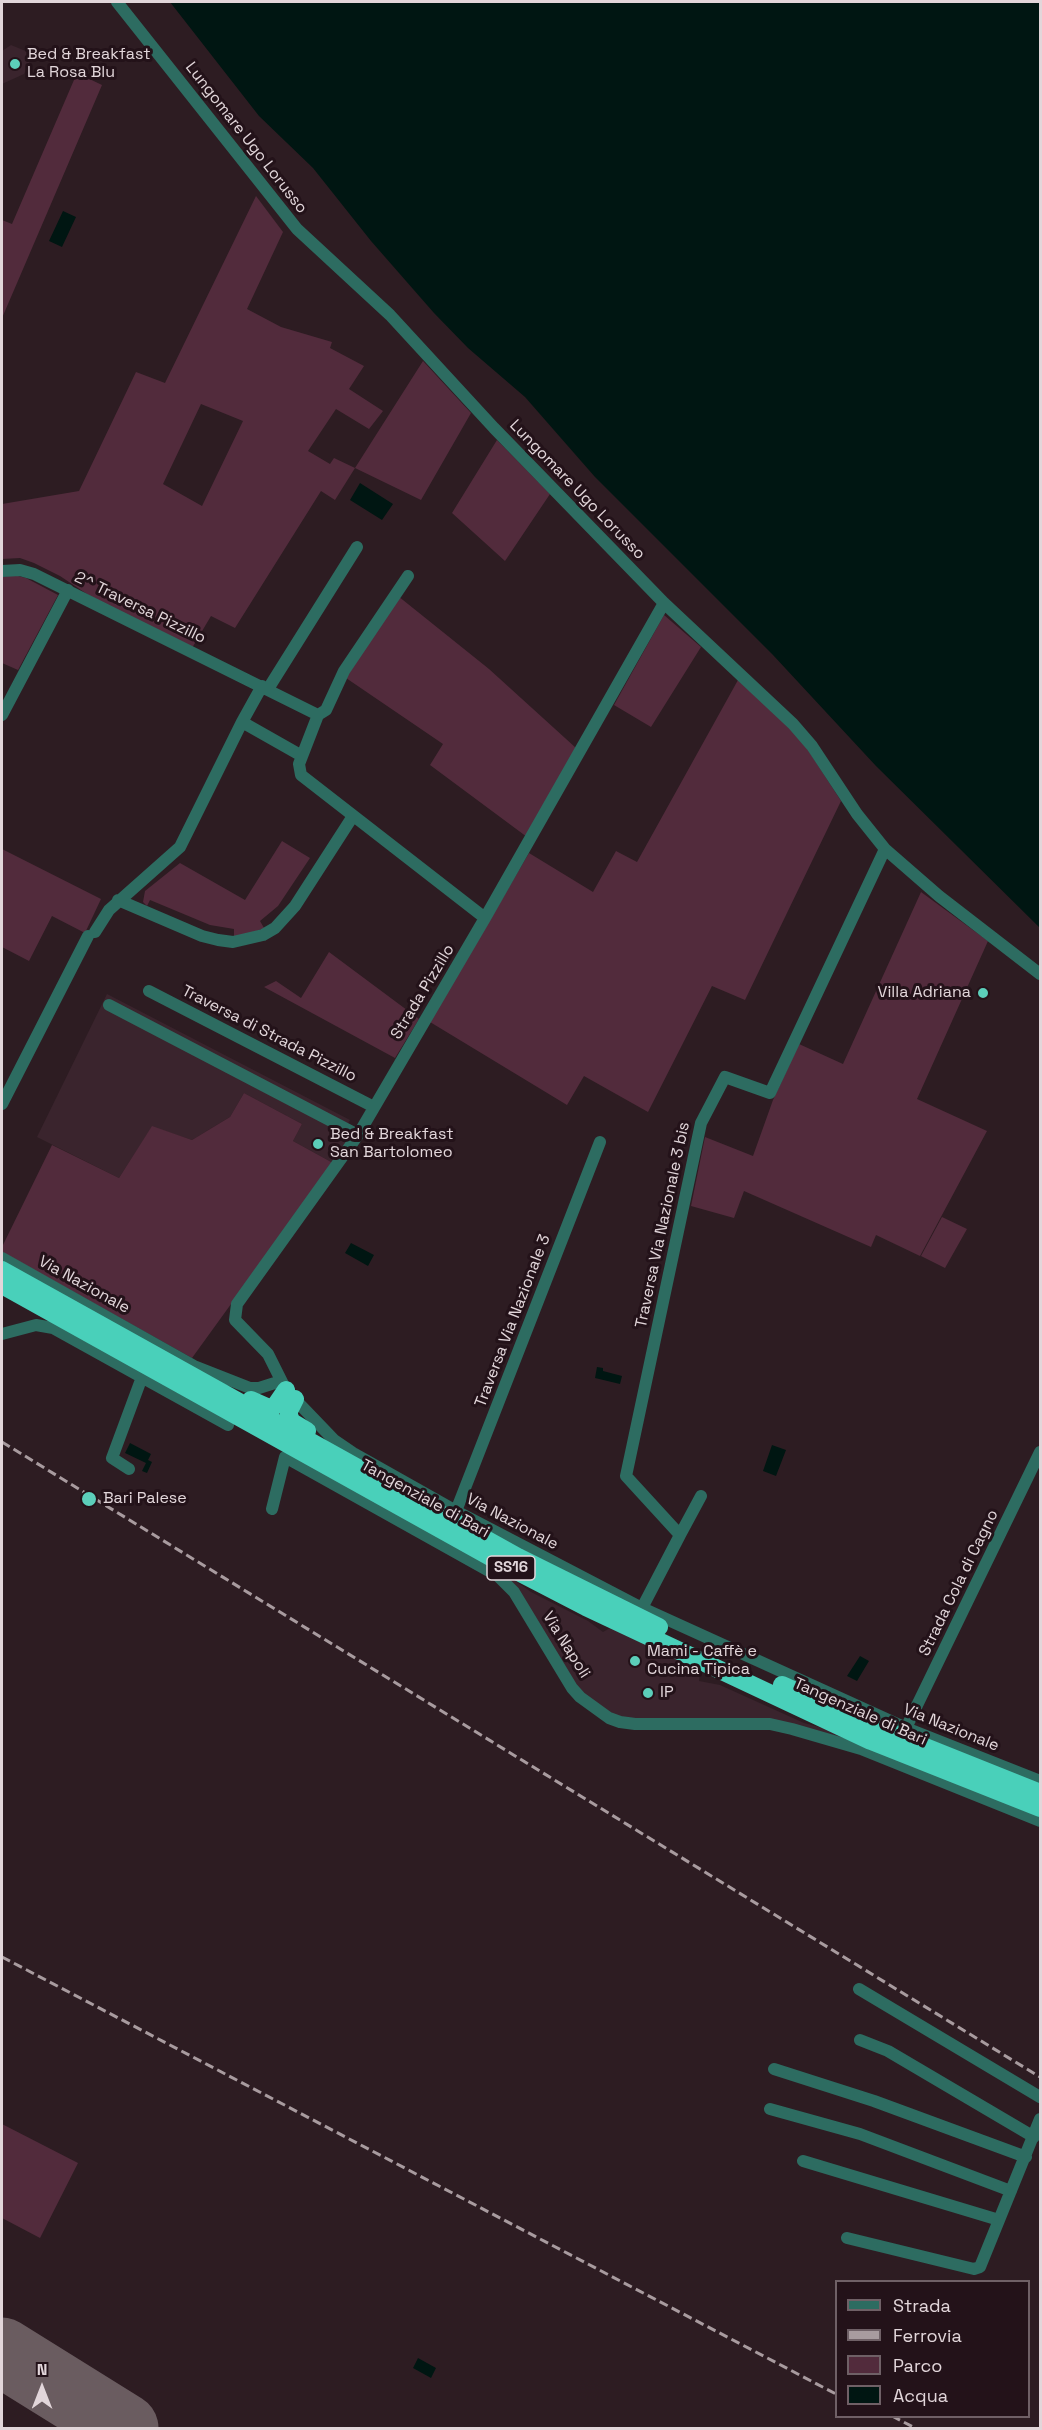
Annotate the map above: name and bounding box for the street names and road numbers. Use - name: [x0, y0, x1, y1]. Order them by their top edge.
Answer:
- street label: Lungomare Ugo Lorusso: [181, 58, 311, 218]
- street label: Lungomare Ugo Lorusso: [505, 416, 649, 564]
- street label: 2^ Traversa Pizzillo: [71, 568, 209, 648]
- street label: Strada Pizzillo: [387, 941, 459, 1043]
- street label: Traversa di Strada Pizzillo: [178, 981, 360, 1087]
- street label: Traversa Via Nazionale 3 bis: [632, 1120, 694, 1330]
- street label: Traversa Via Nazionale 3: [471, 1232, 555, 1410]
- street label: Via Nazionale: [35, 1252, 133, 1318]
- street label: Tangenziale di Bari: [358, 1456, 492, 1542]
- street label: Via Nazionale: [463, 1490, 561, 1554]
- street label: Strada Cola di Cagno: [915, 1507, 1003, 1659]
- road number: SS16: [487, 1556, 535, 1580]
- street label: Via Napoli: [538, 1608, 594, 1682]
- street label: Tangenziale di Bari: [791, 1674, 929, 1750]
- street label: Via Nazionale: [900, 1700, 1002, 1756]

